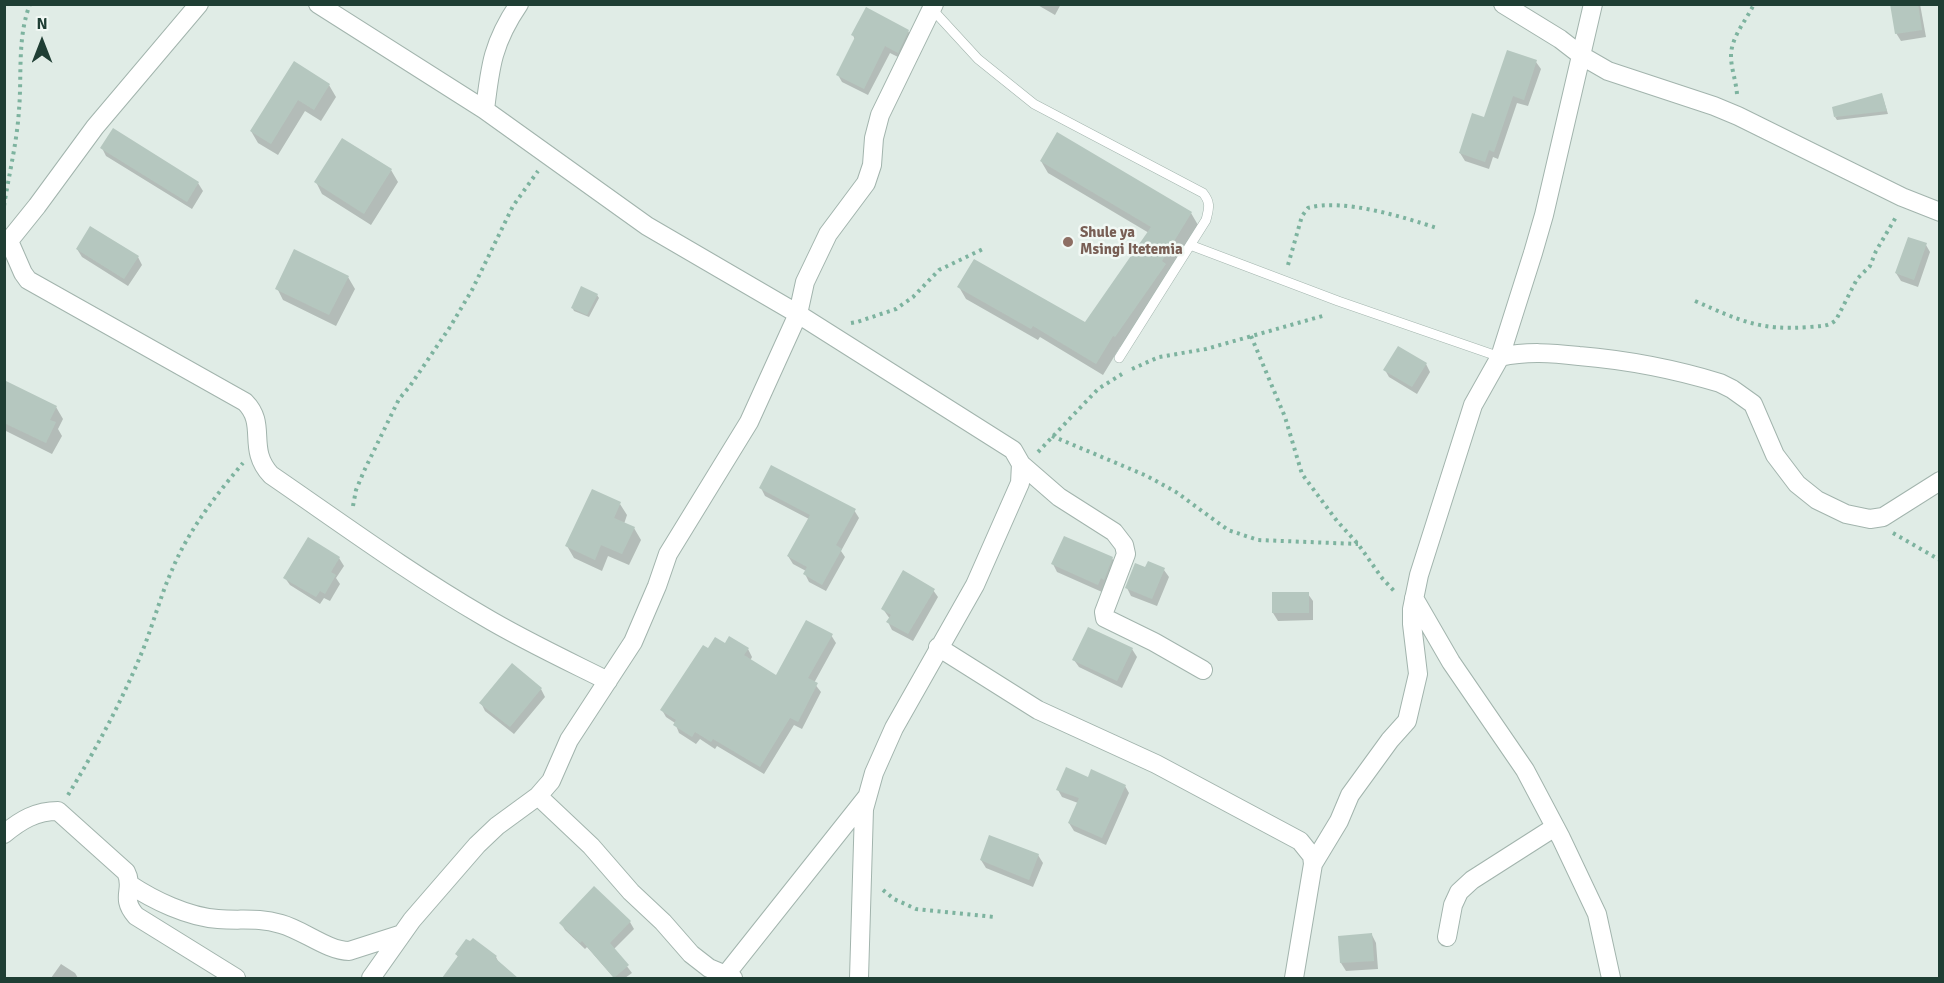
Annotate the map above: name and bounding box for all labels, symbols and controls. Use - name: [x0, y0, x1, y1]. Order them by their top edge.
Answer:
- north arrow: [12, 12, 72, 72]
- text: N: [36, 14, 48, 34]
- place label: Shule ya Msingi Itetemia: [1080, 224, 1183, 259]
- marker: Shule ya Msingi Itetemia: [1061, 235, 1075, 249]

